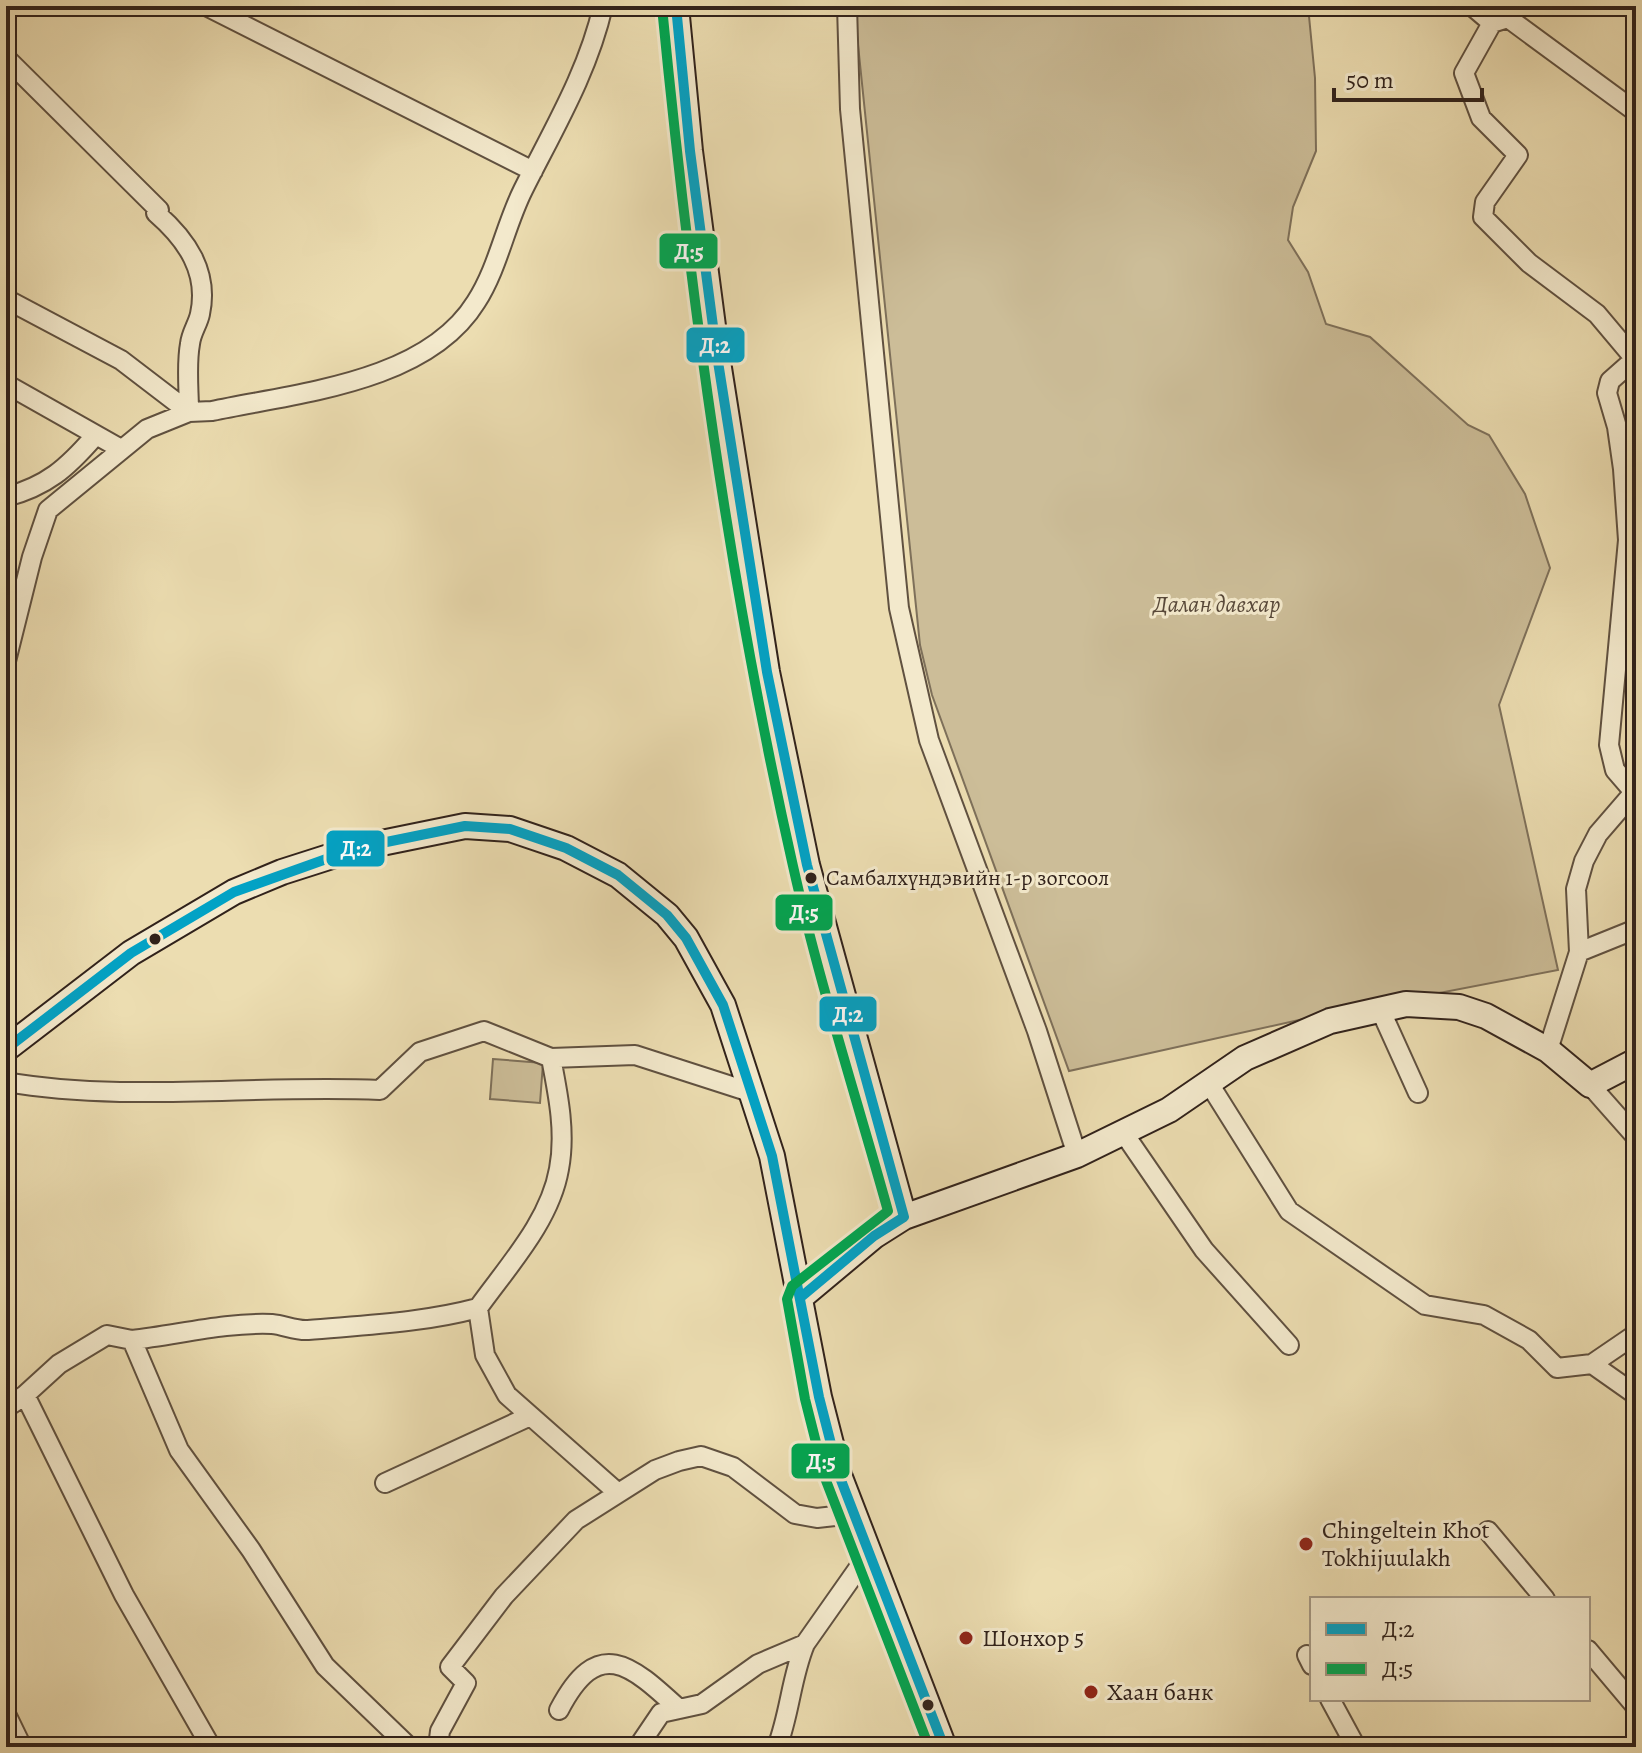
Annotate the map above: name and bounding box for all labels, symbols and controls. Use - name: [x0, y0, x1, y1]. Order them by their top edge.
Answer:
- scale bar: [1334, 52, 1482, 102]
- text: 50 m: [1346, 64, 1394, 96]
- line badge: Д:5: [658, 232, 719, 270]
- text: Д:5: [674, 237, 704, 267]
- line badge: Д:2: [685, 326, 746, 364]
- text: Д:2: [700, 331, 731, 361]
- park label: Далан давхар: [1151, 588, 1281, 620]
- line badge: Д:2: [325, 829, 386, 868]
- text: Д:2: [341, 834, 372, 864]
- place label: Самбалхүндэвийн 1-р зогсоол: [826, 863, 1109, 893]
- marker: Самбалхүндэвийн 1-р зогсоол: [803, 870, 819, 886]
- line badge: Д:5: [774, 893, 834, 932]
- text: Д:5: [789, 898, 819, 928]
- unlabelled marker: [147, 931, 163, 947]
- line badge: Д:2: [818, 995, 878, 1033]
- text: Д:2: [833, 1000, 864, 1030]
- line badge: Д:5: [790, 1442, 851, 1480]
- text: Д:5: [806, 1447, 836, 1477]
- place label: Chingeltein Khot Tokhijuulakh: [1322, 1514, 1490, 1574]
- marker: Chingeltein Khot Tokhijuulakh: [1297, 1535, 1315, 1553]
- legend: [1310, 1597, 1590, 1701]
- text: Д:2: [1382, 1613, 1414, 1645]
- place label: Шонхор 5: [982, 1622, 1084, 1654]
- marker: Шонхор 5: [957, 1629, 975, 1647]
- text: Д:5: [1382, 1653, 1413, 1685]
- place label: Хаан банк: [1107, 1676, 1213, 1708]
- marker: Хаан банк: [1082, 1683, 1100, 1701]
- unlabelled marker: [920, 1697, 936, 1713]

